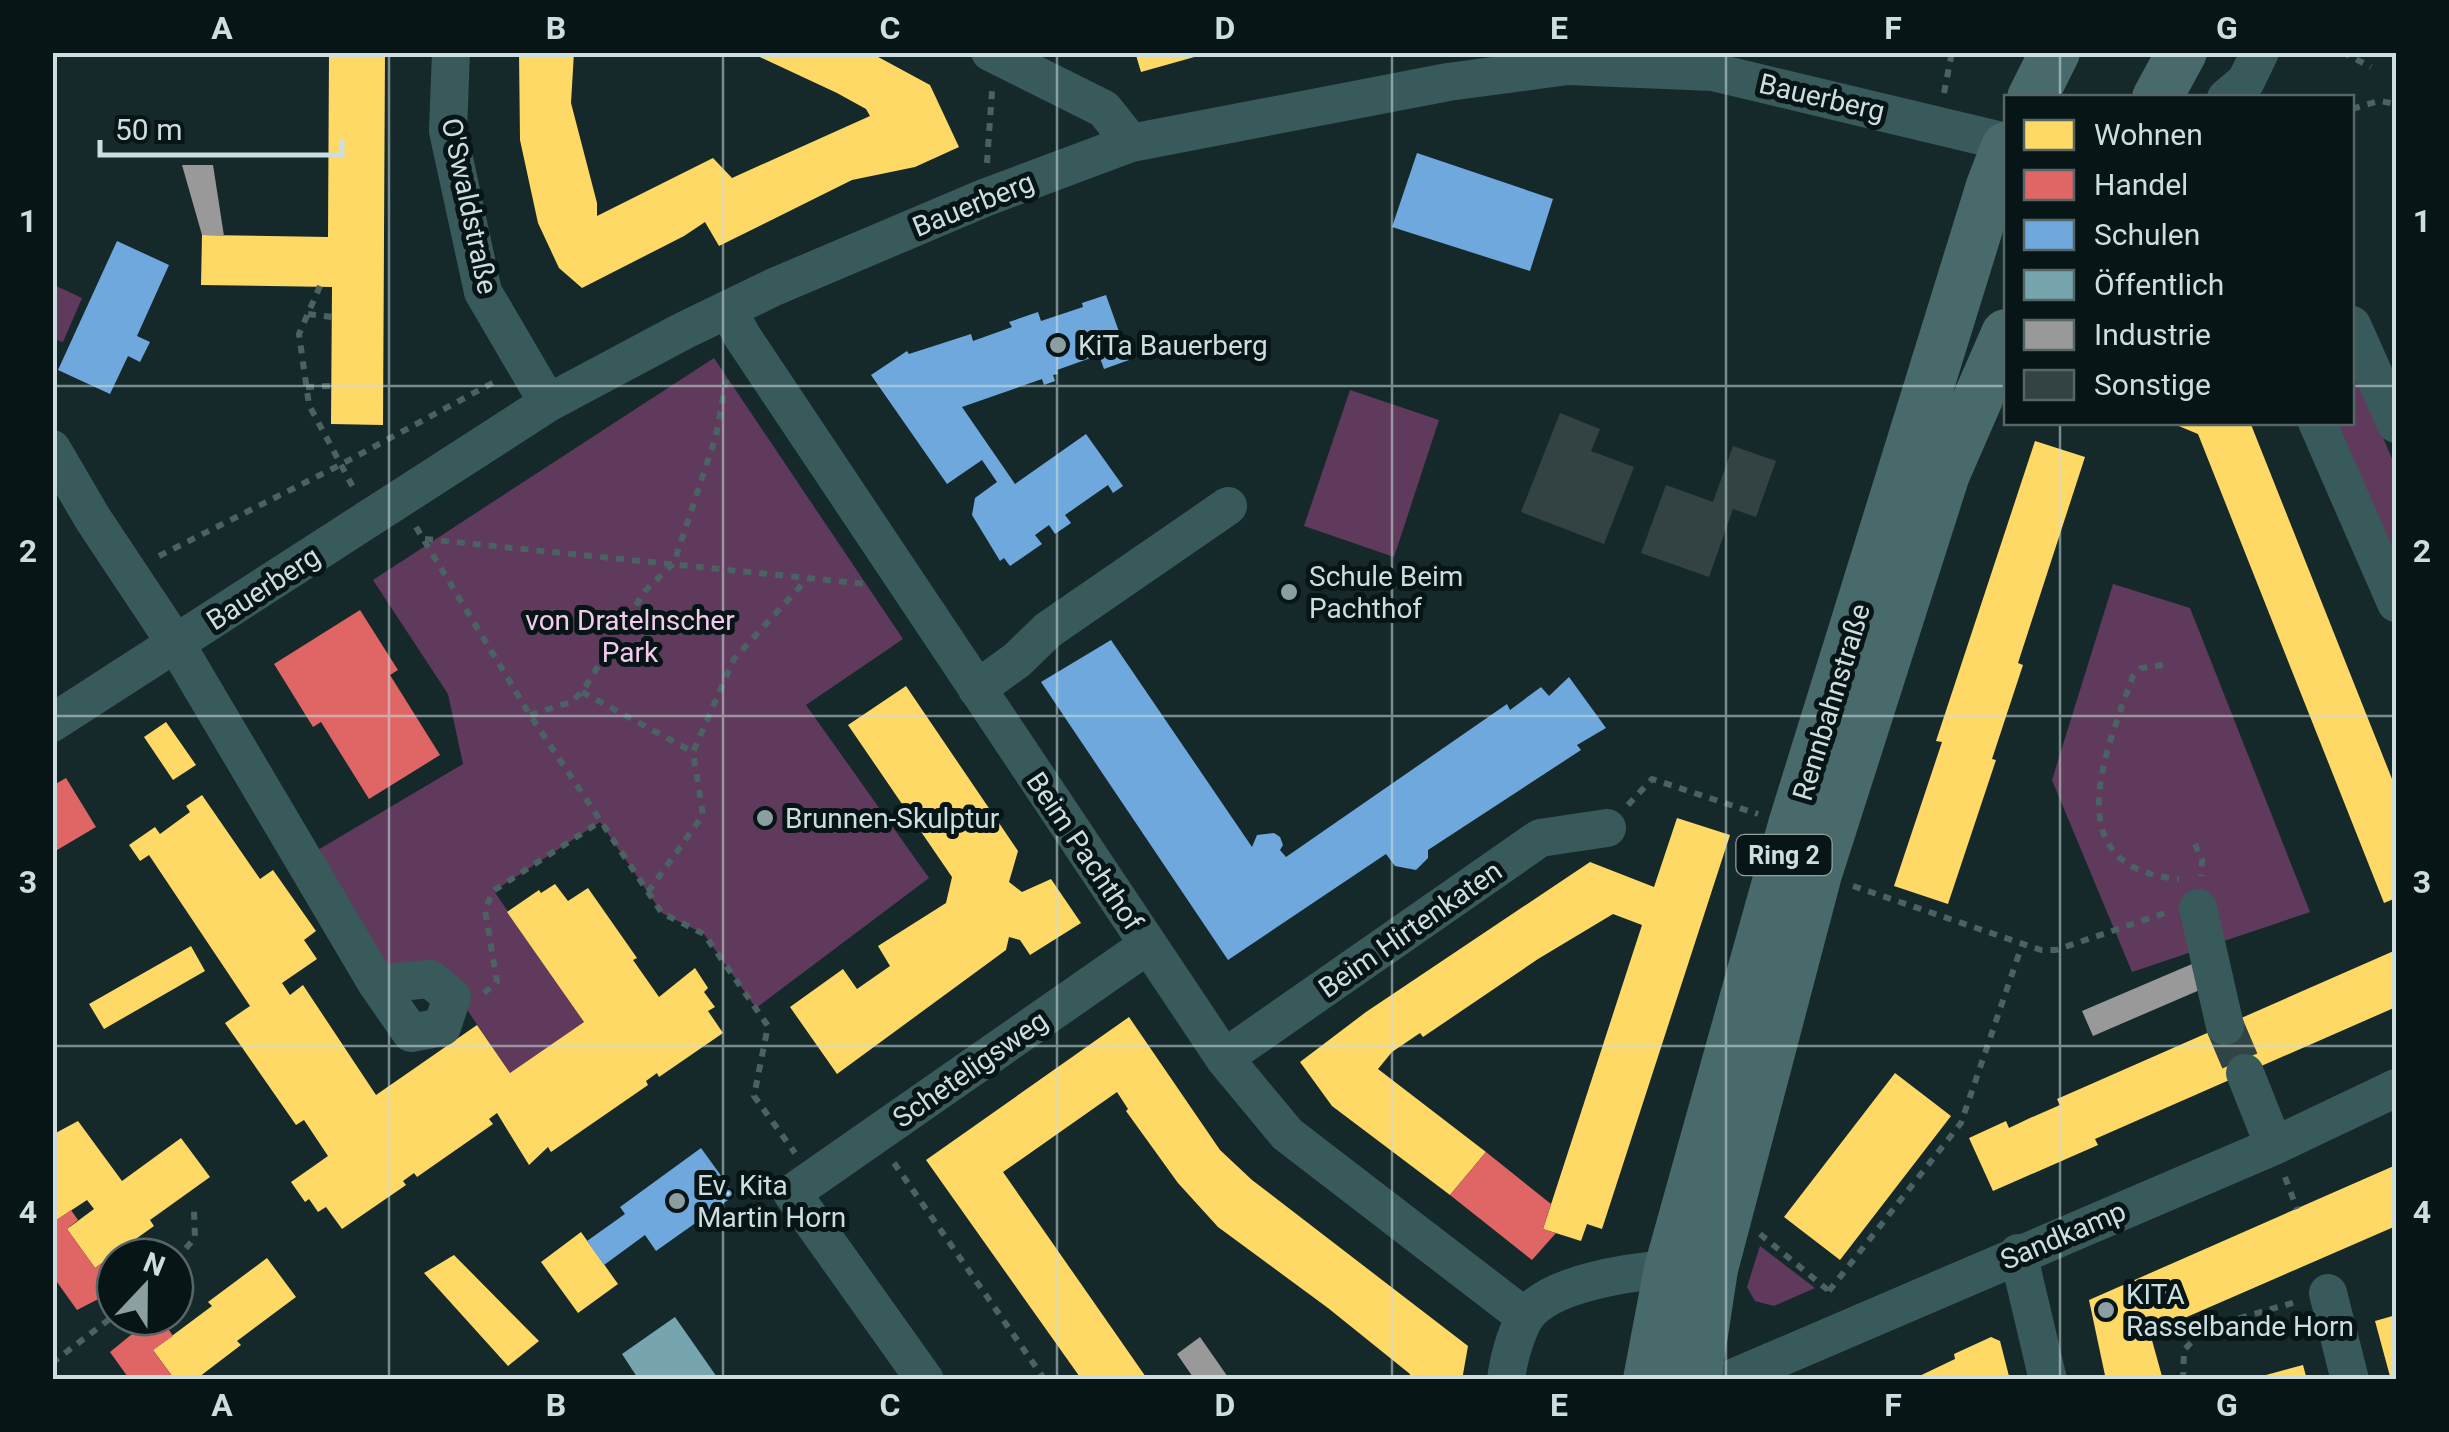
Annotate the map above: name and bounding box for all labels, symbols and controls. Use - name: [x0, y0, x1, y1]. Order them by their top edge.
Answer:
- text: A: [211, 9, 233, 47]
- text: B: [546, 9, 566, 47]
- text: C: [880, 9, 900, 47]
- text: D: [1215, 9, 1235, 47]
- text: E: [1550, 9, 1568, 47]
- text: F: [1884, 9, 1902, 47]
- text: G: [2216, 9, 2238, 47]
- street label: Bauerberg: [1756, 67, 1888, 128]
- scale bar: [100, 95, 342, 157]
- legend: [2004, 95, 2354, 425]
- text: 50 m: [115, 112, 182, 147]
- street label: O'Swaldstraße: [435, 115, 504, 297]
- text: Wohnen: [2094, 117, 2203, 152]
- street label: Bauerberg: [908, 165, 1039, 244]
- text: Handel: [2094, 167, 2188, 202]
- text: 1: [19, 202, 37, 240]
- text: 1: [2413, 202, 2431, 240]
- text: Schulen: [2094, 217, 2200, 252]
- text: Öffentlich: [2094, 267, 2224, 302]
- text: Industrie: [2094, 317, 2211, 352]
- place label: KiTa Bauerberg: [1078, 329, 1268, 362]
- marker: KiTa Bauerberg: [1047, 334, 1069, 356]
- text: Sonstige: [2094, 367, 2211, 402]
- text: 2: [19, 532, 37, 570]
- text: 2: [2413, 532, 2431, 570]
- street label: Bauerberg: [201, 540, 326, 637]
- place label: Schule Beim Pachthof: [1309, 560, 1463, 625]
- marker: Schule Beim Pachthof: [1278, 581, 1300, 603]
- street label: Rennbahnstraße: [1786, 600, 1877, 805]
- park label: von Dratelnscher Park: [525, 604, 735, 669]
- street label: Beim Pachthof: [1020, 766, 1150, 937]
- place label: Brunnen-Skulptur: [785, 802, 1000, 835]
- marker: Brunnen-Skulptur: [754, 807, 776, 829]
- road number: Ring 2: [1736, 835, 1832, 875]
- street label: Beim Hirtenkaten: [1312, 854, 1508, 1005]
- text: 3: [19, 863, 37, 901]
- text: 3: [2413, 863, 2431, 901]
- street label: Scheteligsweg: [887, 1004, 1054, 1135]
- place label: Ev. Kita Martin Horn: [697, 1169, 846, 1234]
- marker: Ev. Kita Martin Horn: [666, 1190, 688, 1212]
- text: 4: [19, 1193, 37, 1231]
- text: 4: [2413, 1193, 2431, 1231]
- street label: Sandkamp: [1996, 1194, 2131, 1277]
- north arrow: [95, 1237, 195, 1337]
- text: N: [139, 1245, 170, 1283]
- place label: KITA Rasselbande Horn: [2126, 1278, 2354, 1343]
- marker: KITA Rasselbande Horn: [2095, 1299, 2117, 1321]
- text: A: [211, 1386, 233, 1424]
- text: B: [546, 1386, 566, 1424]
- text: C: [880, 1386, 900, 1424]
- text: D: [1215, 1386, 1235, 1424]
- text: E: [1550, 1386, 1568, 1424]
- text: F: [1884, 1386, 1902, 1424]
- text: G: [2216, 1386, 2238, 1424]

